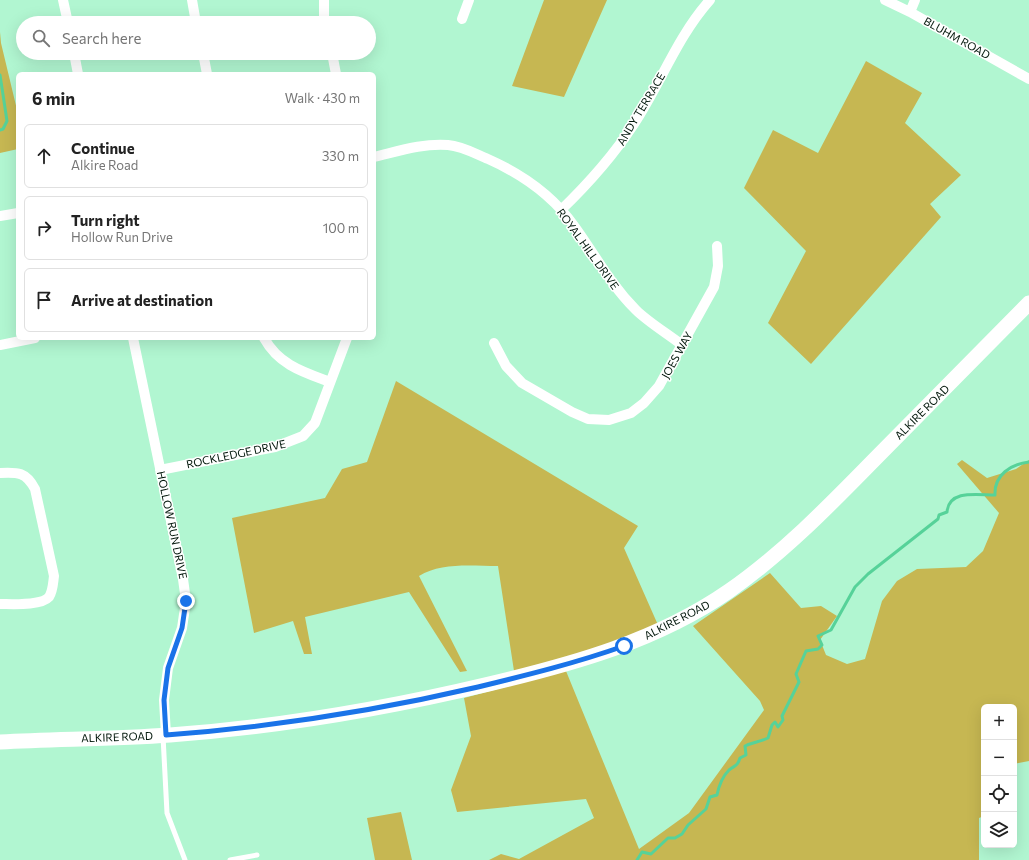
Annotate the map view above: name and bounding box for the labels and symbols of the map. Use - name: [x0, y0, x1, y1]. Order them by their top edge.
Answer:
- street label: BLUHM ROAD: [922, 14, 993, 61]
- street label: ANDY TERRACE: [614, 70, 667, 147]
- street label: ROYAL HILL DRIVE: [555, 206, 622, 292]
- street label: JOES WAY: [658, 329, 696, 381]
- street label: ALKIRE ROAD: [892, 382, 952, 442]
- street label: ROCKLEDGE DRIVE: [185, 437, 287, 470]
- street label: HOLLOW RUN DRIVE: [155, 470, 190, 580]
- route end: [177, 592, 195, 610]
- street label: ALKIRE ROAD: [642, 597, 712, 642]
- route start: [615, 637, 633, 655]
- street label: ALKIRE ROAD: [81, 729, 153, 744]

